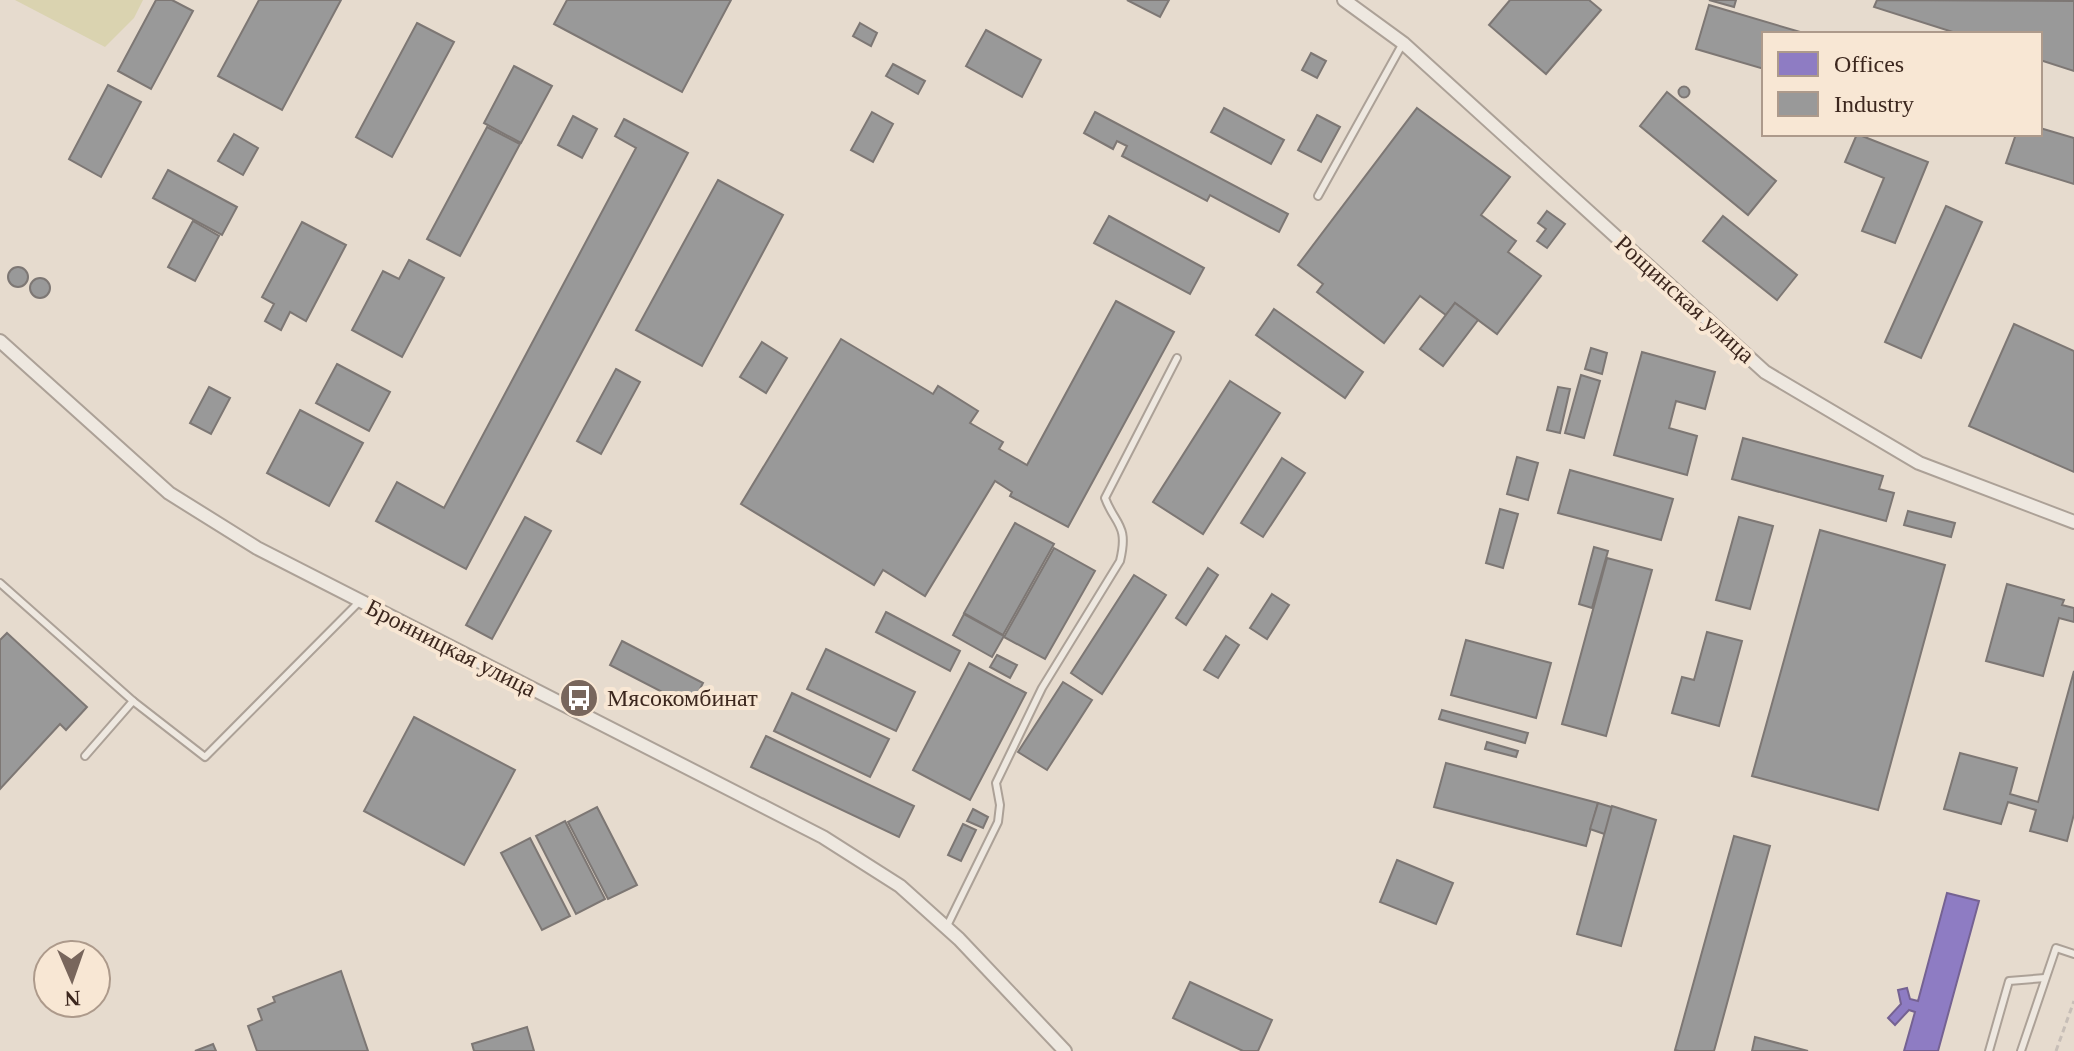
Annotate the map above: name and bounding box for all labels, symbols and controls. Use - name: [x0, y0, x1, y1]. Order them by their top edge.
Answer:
- legend: [1762, 32, 2042, 136]
- text: Offices: [1834, 51, 1904, 77]
- text: Industry: [1834, 91, 1914, 117]
- street label: Рощинская улица: [1610, 230, 1760, 368]
- street label: Бронницкая улица: [362, 594, 541, 702]
- bus stop icon: Мясокомбинат: [558, 677, 600, 719]
- place label: Мясокомбинат: [607, 685, 758, 711]
- north arrow: [32, 939, 112, 1019]
- text: N: [64, 986, 81, 1011]

